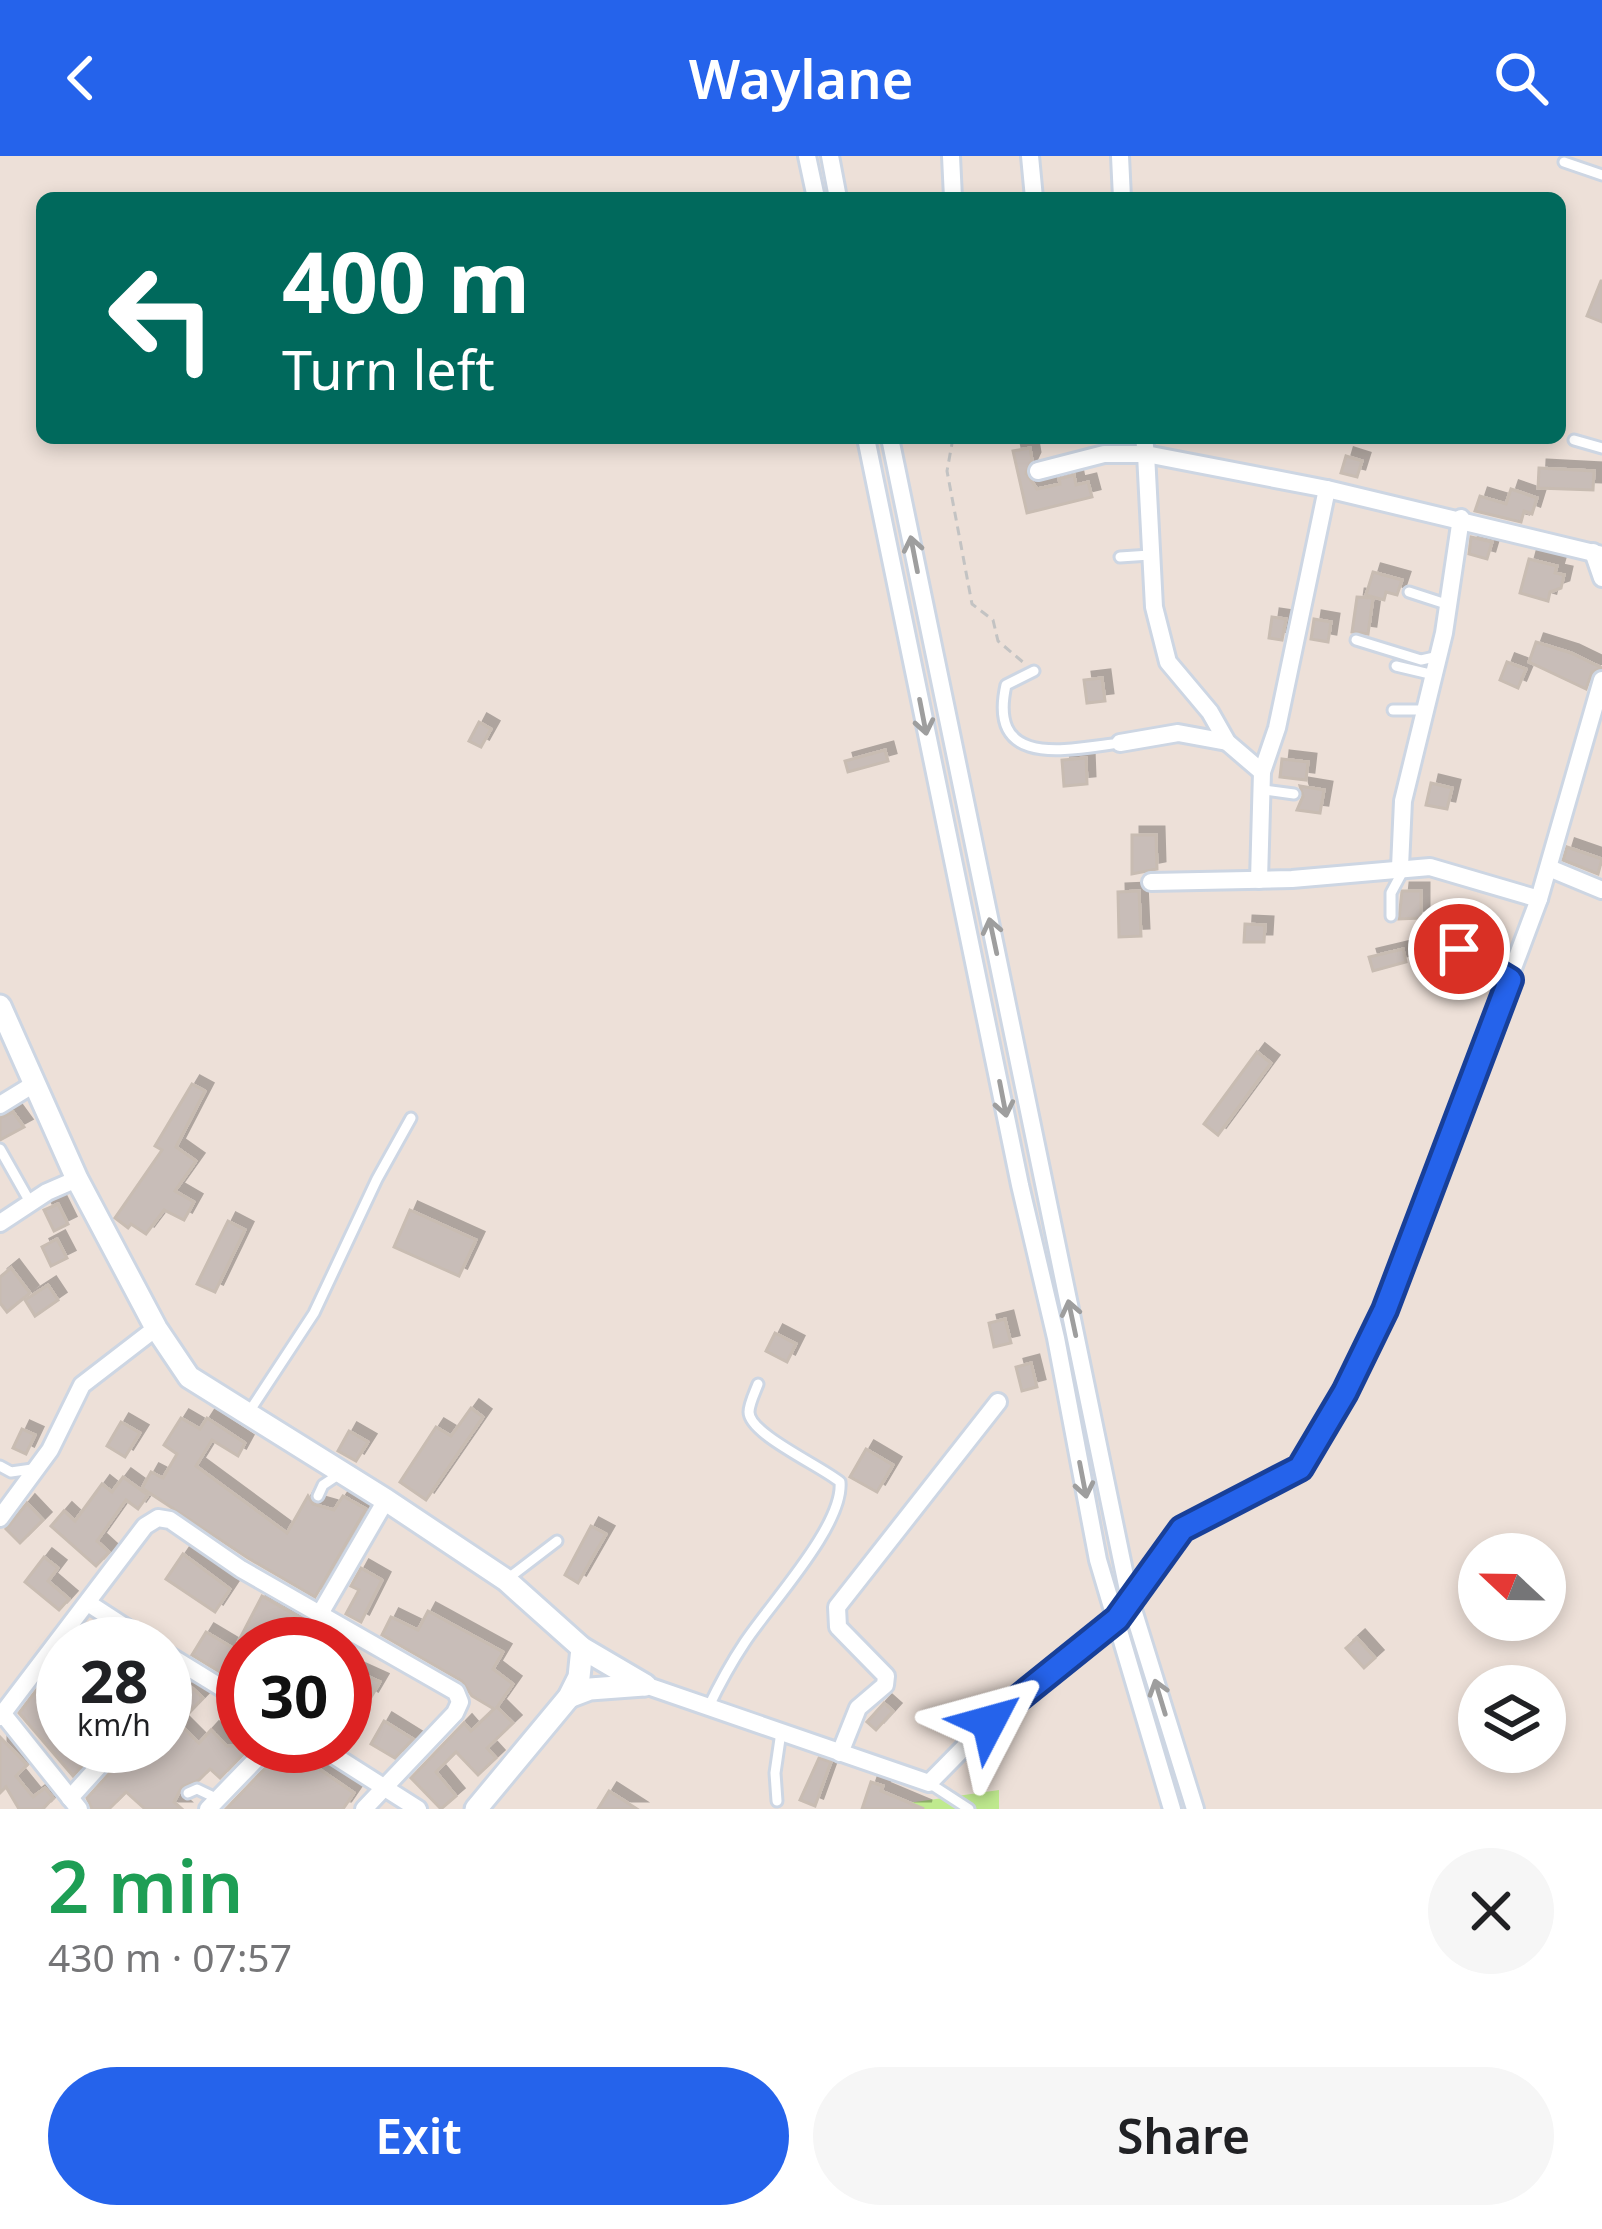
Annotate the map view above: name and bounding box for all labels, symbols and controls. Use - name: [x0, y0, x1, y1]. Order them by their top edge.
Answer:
- text: Waylane: [689, 41, 913, 115]
- icon: back: [48, 45, 114, 111]
- icon: search: [1488, 45, 1554, 111]
- text: 400 m: [282, 223, 530, 338]
- icon: left: [84, 240, 240, 396]
- text: Turn left: [282, 332, 495, 406]
- one-way arrow: [901, 535, 924, 574]
- one-way arrow: [912, 697, 935, 736]
- pin: [1408, 898, 1510, 1000]
- icon: arrive: [1426, 916, 1492, 982]
- one-way arrow: [980, 917, 1003, 955]
- one-way arrow: [993, 1078, 1015, 1117]
- one-way arrow: [1060, 1299, 1082, 1338]
- one-way arrow: [1073, 1460, 1095, 1499]
- north arrow: [1458, 1533, 1566, 1641]
- map controls: [1458, 1533, 1566, 1773]
- speed limit sign: 30: [216, 1617, 372, 1773]
- text: 28: [80, 1639, 148, 1721]
- position arrow: [926, 1659, 1052, 1785]
- button: layers: [1458, 1665, 1566, 1773]
- one-way arrow: [1148, 1679, 1170, 1717]
- text: km/h: [77, 1704, 151, 1745]
- text: 2 min: [48, 1836, 243, 1934]
- button: close: [1428, 1848, 1554, 1974]
- text: 430 m · 07:57: [48, 1930, 292, 1983]
- button: Exit: [48, 2067, 789, 2205]
- button: Share: [813, 2067, 1554, 2205]

